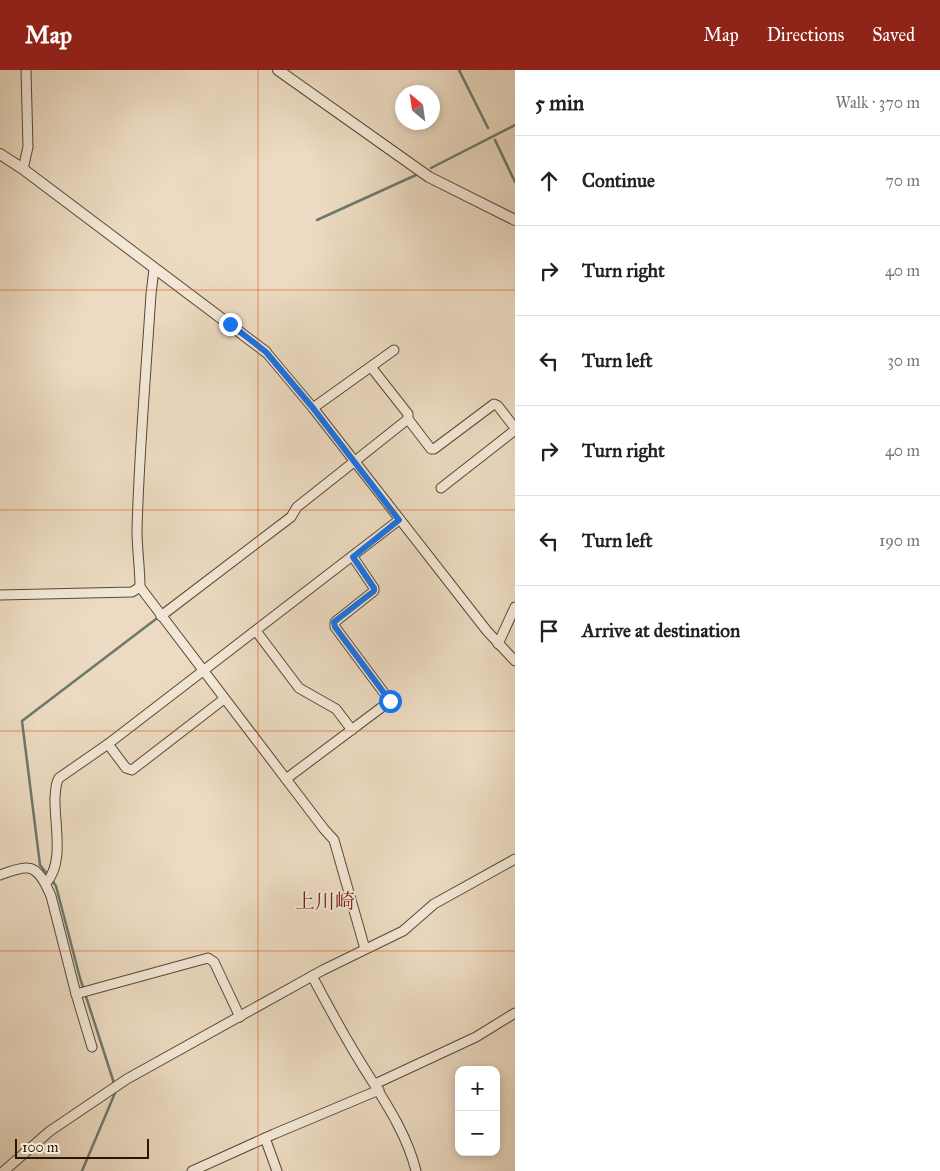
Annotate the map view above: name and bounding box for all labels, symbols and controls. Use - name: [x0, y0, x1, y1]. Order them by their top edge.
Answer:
- text: Map: [25, 20, 72, 50]
- text: Map: [703, 24, 739, 46]
- text: Directions: [767, 24, 844, 46]
- text: Saved: [872, 24, 915, 46]
- north arrow: [395, 85, 440, 130]
- text: 5 min: [535, 90, 584, 116]
- text: Walk · 370 m: [836, 93, 920, 112]
- icon: ahead: [535, 167, 563, 195]
- text: Continue: [582, 169, 655, 192]
- text: 70 m: [885, 171, 920, 190]
- icon: right: [535, 257, 563, 285]
- text: Turn right: [582, 259, 665, 282]
- text: 40 m: [885, 261, 920, 280]
- route end: [219, 313, 242, 336]
- icon: left: [535, 347, 563, 375]
- text: Turn left: [582, 349, 652, 372]
- text: 30 m: [887, 351, 920, 370]
- icon: right: [535, 437, 563, 465]
- text: Turn right: [582, 439, 665, 462]
- text: 40 m: [885, 441, 920, 460]
- icon: left: [535, 527, 563, 555]
- text: Turn left: [582, 529, 652, 552]
- text: 190 m: [879, 531, 920, 550]
- icon: arrive: [535, 617, 563, 645]
- text: Arrive at destination: [582, 619, 740, 642]
- route start: [379, 690, 402, 713]
- district label: 上川崎: [295, 889, 355, 913]
- map controls: [455, 1066, 500, 1156]
- button: +: [455, 1066, 500, 1111]
- button: −: [455, 1111, 500, 1156]
- scale bar: [15, 1136, 149, 1159]
- text: 100 m: [22, 1139, 59, 1156]

